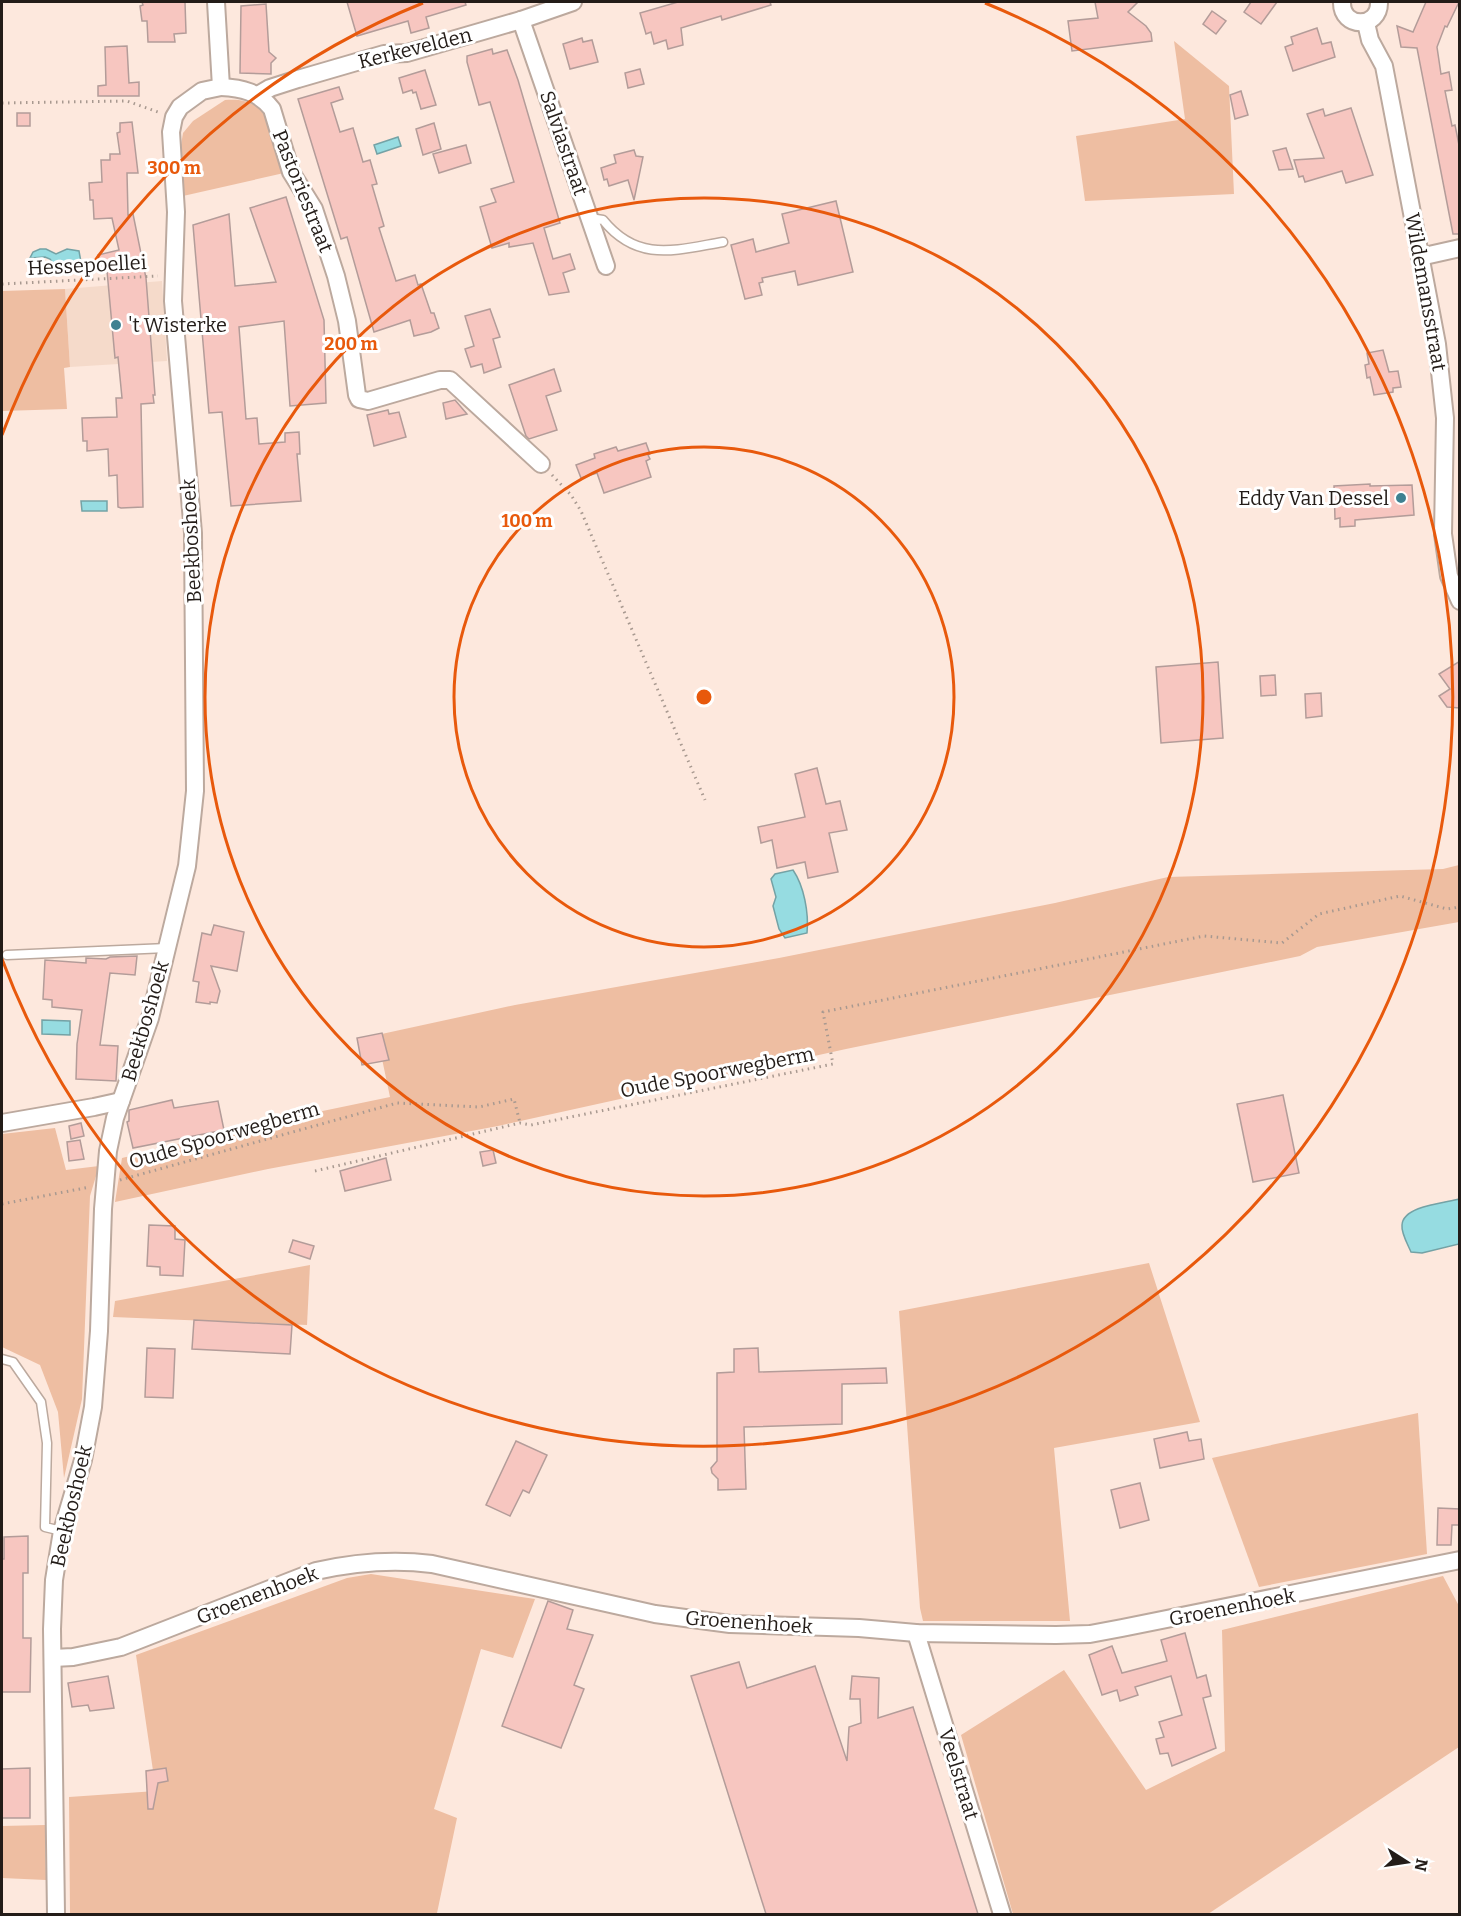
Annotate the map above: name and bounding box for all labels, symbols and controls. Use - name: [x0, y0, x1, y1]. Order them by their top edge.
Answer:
- street label: Kerkevelden: [356, 22, 475, 74]
- street label: Salviastraat: [535, 88, 593, 198]
- street label: Pastoriestraat: [268, 126, 338, 256]
- text: 300 m: [147, 157, 201, 179]
- street label: Wildemansstraat: [1400, 211, 1452, 373]
- street label: Hessepoellei: [27, 250, 147, 280]
- place label: 't Wisterke: [128, 313, 227, 337]
- marker: 't Wisterke: [109, 318, 123, 332]
- text: 200 m: [324, 333, 378, 355]
- street label: Beekboshoek: [176, 478, 206, 604]
- place label: Eddy Van Dessel: [1238, 486, 1389, 510]
- marker: Eddy Van Dessel: [1394, 491, 1408, 505]
- text: 100 m: [501, 510, 553, 532]
- centre of rings: [694, 687, 714, 707]
- street label: Beekboshoek: [116, 957, 174, 1084]
- street label: Oude Spoorwegberm: [618, 1041, 816, 1103]
- street label: Oude Spoorwegberm: [126, 1096, 322, 1174]
- street label: Beekboshoek: [45, 1442, 97, 1569]
- street label: Groenenhoek: [193, 1561, 322, 1629]
- street label: Groenenhoek: [1167, 1583, 1298, 1631]
- street label: Groenenhoek: [684, 1606, 814, 1638]
- street label: Veelstraat: [934, 1725, 984, 1823]
- north arrow: [1377, 1832, 1437, 1892]
- text: N: [1411, 1857, 1432, 1873]

